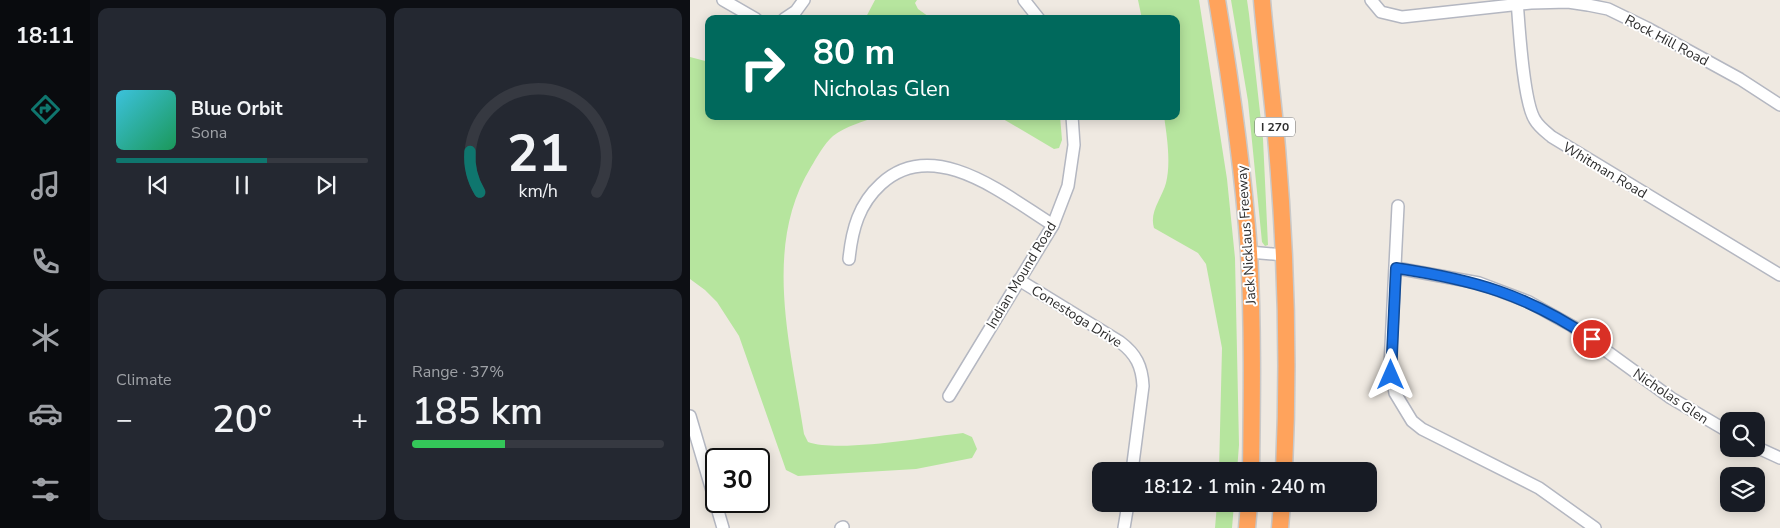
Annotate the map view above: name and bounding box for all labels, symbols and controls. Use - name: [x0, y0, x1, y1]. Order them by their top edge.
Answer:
- street label: Rock Hill Road: [1621, 10, 1712, 71]
- text: 18:11: [16, 21, 74, 51]
- text: 80 m: [813, 29, 895, 76]
- icon: right: [730, 35, 795, 100]
- text: Nicholas Glen: [813, 74, 950, 104]
- icon: directions: [28, 92, 63, 127]
- text: Blue Orbit: [191, 96, 282, 122]
- text: 21: [507, 118, 569, 189]
- road number: I 270: [1255, 118, 1295, 136]
- text: Sona: [191, 122, 227, 144]
- street label: Whitman Road: [1559, 138, 1650, 203]
- street label: Jack Nicklaus Freeway: [1232, 164, 1261, 306]
- icon: music: [28, 168, 63, 203]
- icon: previous: [144, 171, 172, 199]
- icon: pause: [228, 171, 256, 199]
- icon: next: [312, 171, 340, 199]
- text: km/h: [518, 179, 558, 203]
- street label: Indian Mound Road: [982, 218, 1061, 332]
- icon: phone: [28, 244, 63, 279]
- street label: Conestoga Drive: [1028, 281, 1126, 352]
- pin: [1571, 318, 1613, 360]
- icon: climate: [28, 320, 63, 355]
- icon: arrive: [1578, 325, 1606, 353]
- position arrow: [1364, 348, 1416, 400]
- text: Range · 37%: [412, 361, 504, 383]
- street label: Nicholas Glen: [1629, 364, 1712, 429]
- text: Climate: [116, 369, 171, 391]
- text: 185 km: [412, 386, 543, 437]
- text: 20°: [212, 394, 272, 445]
- icon: car: [28, 396, 63, 431]
- text: −: [116, 401, 133, 439]
- text: +: [351, 401, 368, 439]
- map controls: [1720, 412, 1765, 512]
- button: search: [1720, 412, 1765, 457]
- speed limit sign: 30: [705, 448, 770, 513]
- button: layers: [1720, 467, 1765, 512]
- icon: filters: [28, 472, 63, 507]
- text: 18:12 · 1 min · 240 m: [1143, 474, 1326, 500]

